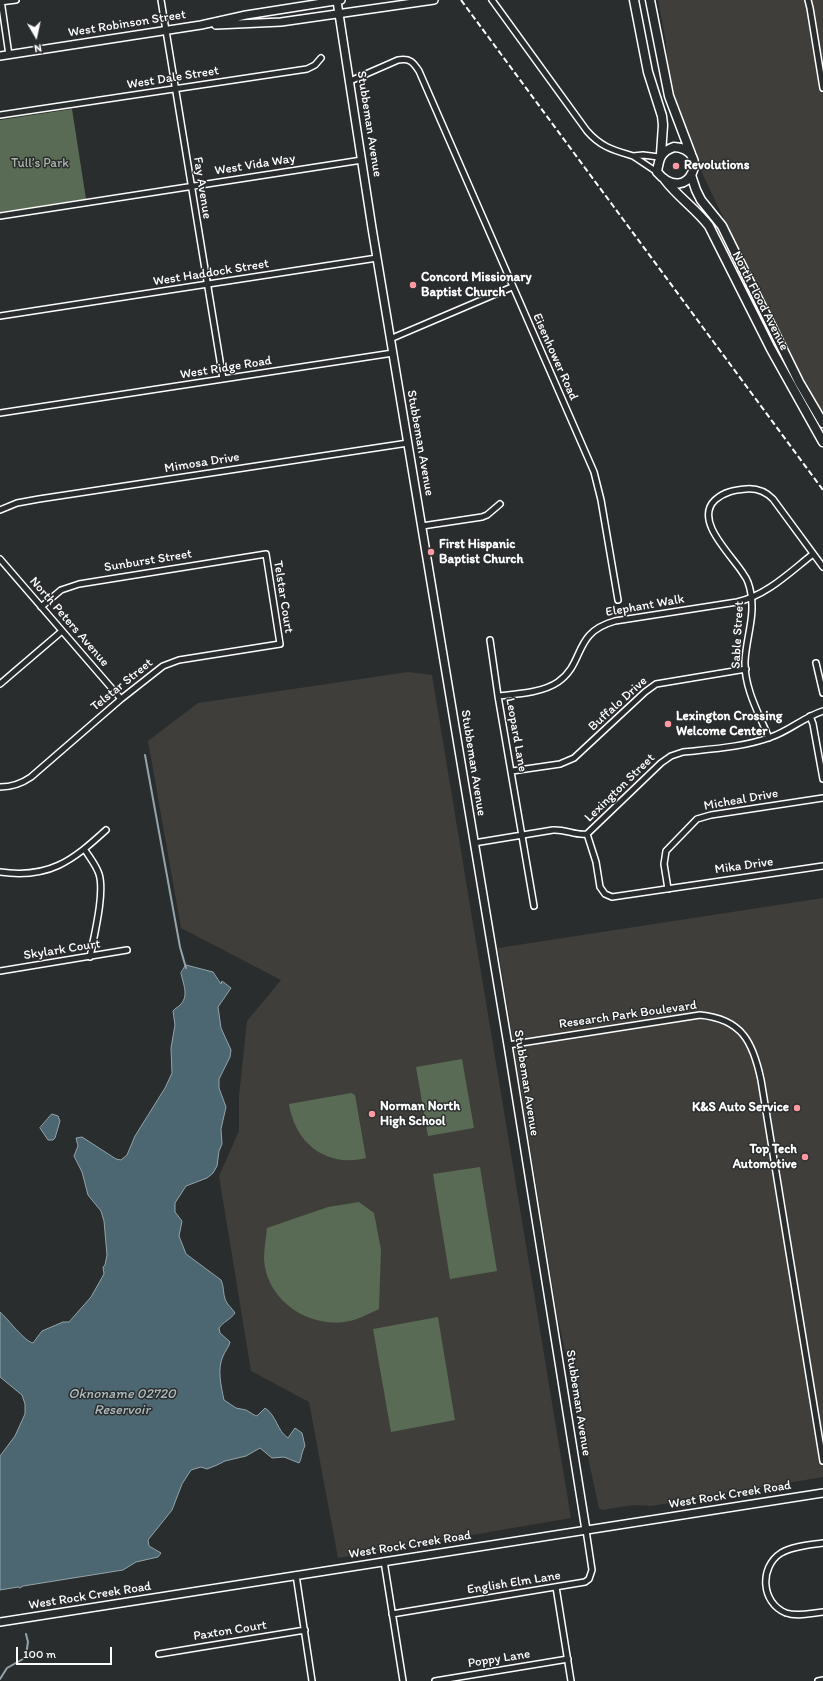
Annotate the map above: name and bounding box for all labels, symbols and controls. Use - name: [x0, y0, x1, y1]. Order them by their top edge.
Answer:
- street label: West Robinson Street: [67, 7, 187, 41]
- north arrow: [16, 16, 56, 56]
- text: N: [33, 41, 43, 55]
- street label: West Dale Street: [126, 63, 220, 93]
- street label: Stubbeman Avenue: [353, 70, 385, 178]
- street label: West Vida Way: [214, 151, 296, 179]
- park label: Tull’s Park: [11, 156, 69, 172]
- street label: Fay Avenue: [189, 156, 215, 220]
- place label: Revolutions: [684, 158, 749, 174]
- marker: Revolutions: [671, 161, 681, 171]
- street label: North Flood Avenue: [728, 249, 792, 353]
- street label: West Haddock Street: [152, 256, 270, 290]
- place label: Concord Missionary Baptist Church: [421, 270, 532, 301]
- marker: Concord Missionary Baptist Church: [408, 280, 418, 290]
- street label: Eisenhower Road: [529, 311, 581, 403]
- street label: West Ridge Road: [179, 353, 273, 383]
- street label: Stubbeman Avenue: [403, 389, 437, 497]
- street label: Mimosa Drive: [163, 449, 241, 477]
- place label: First Hispanic Baptist Church: [439, 537, 523, 568]
- street label: Sunburst Street: [103, 546, 193, 576]
- marker: First Hispanic Baptist Church: [426, 547, 436, 557]
- street label: Telstar Court: [270, 560, 296, 634]
- street label: North Peters Avenue: [26, 574, 112, 670]
- street label: Elephant Walk: [604, 591, 686, 621]
- street label: Sable Street: [728, 601, 748, 669]
- street label: Telstar Street: [88, 655, 156, 715]
- street label: Buffalo Drive: [585, 673, 651, 735]
- street label: Leopard Lane: [502, 697, 530, 773]
- street label: Stubbeman Avenue: [457, 709, 489, 817]
- place label: Lexington Crossing Welcome Center: [676, 709, 782, 740]
- marker: Lexington Crossing Welcome Center: [663, 719, 673, 729]
- street label: Lexington Street: [582, 750, 658, 826]
- street label: Micheal Drive: [703, 786, 779, 814]
- street label: Mika Drive: [714, 854, 774, 878]
- street label: Skylark Court: [23, 936, 101, 964]
- street label: Research Park Boulevard: [558, 998, 698, 1032]
- street label: Stubbeman Avenue: [510, 1029, 542, 1137]
- place label: Norman North High School: [380, 1099, 460, 1130]
- place label: K&S Auto Service: [692, 1100, 789, 1116]
- marker: K&S Auto Service: [792, 1103, 802, 1113]
- marker: Norman North High School: [367, 1109, 377, 1119]
- place label: Top Tech Automotive: [733, 1142, 797, 1173]
- marker: Top Tech Automotive: [800, 1152, 810, 1162]
- street label: Stubbeman Avenue: [562, 1349, 594, 1457]
- water label: Oknoname 02720 Reservoir: [68, 1386, 176, 1418]
- street label: West Rock Creek Road: [668, 1478, 792, 1512]
- street label: West Rock Creek Road: [348, 1528, 472, 1562]
- street label: English Elm Lane: [466, 1568, 562, 1598]
- street label: West Rock Creek Road: [28, 1579, 152, 1613]
- street label: Paxton Court: [192, 1617, 268, 1645]
- scale bar: [18, 1639, 114, 1665]
- street label: Poppy Lane: [467, 1646, 531, 1672]
- text: 100 m: [23, 1647, 56, 1661]

